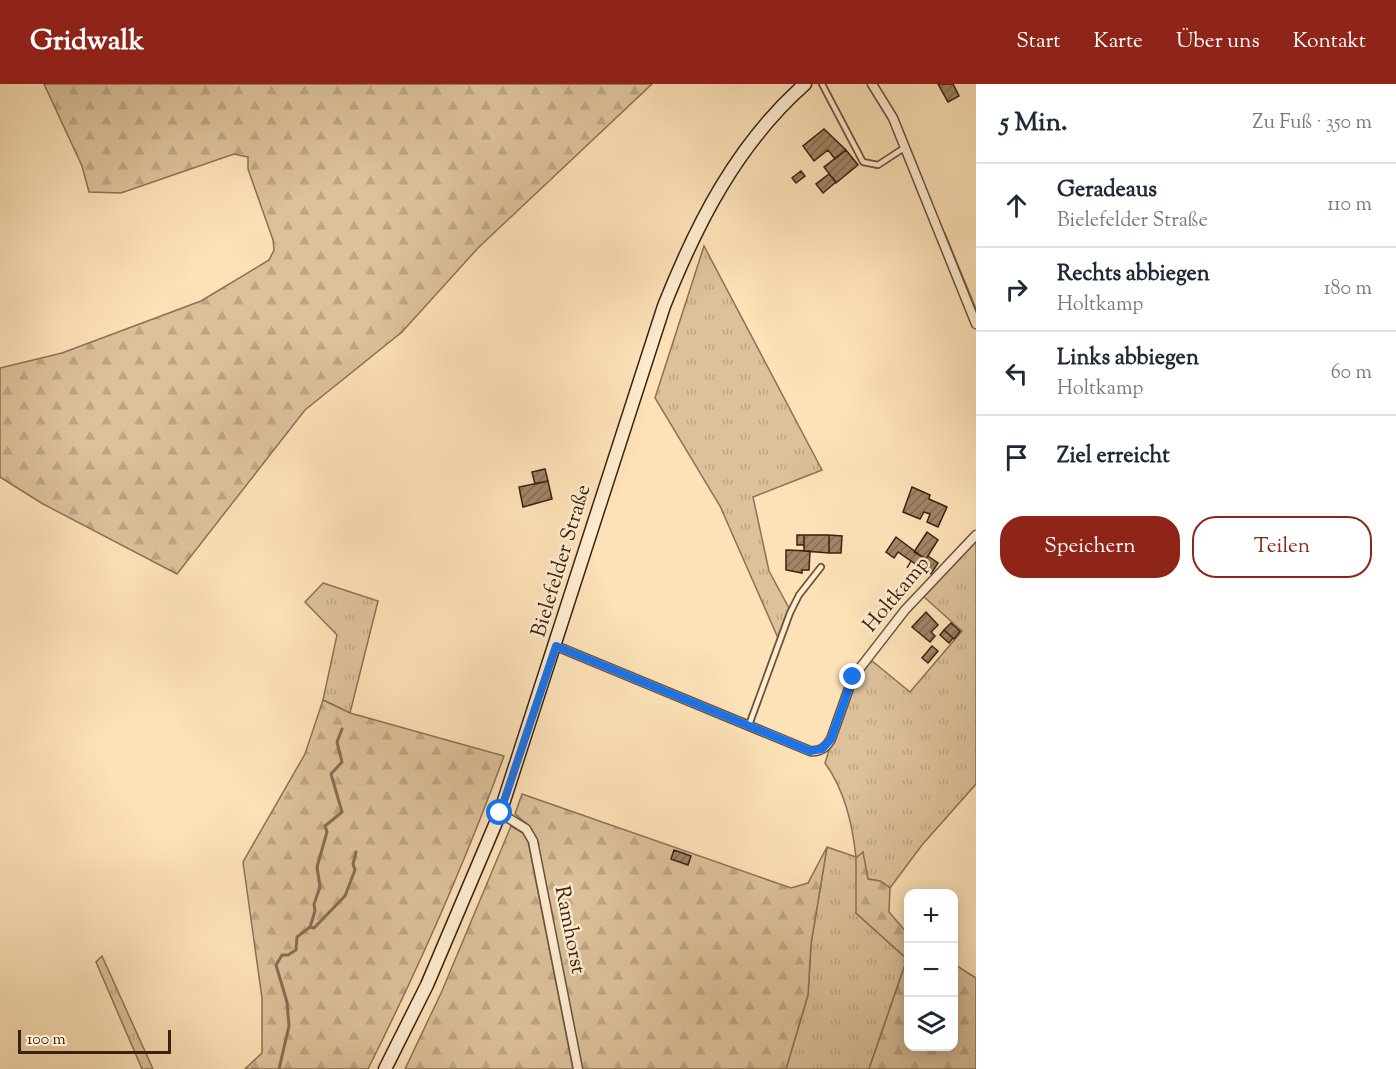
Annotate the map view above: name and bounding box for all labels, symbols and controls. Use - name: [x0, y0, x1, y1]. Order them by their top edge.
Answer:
- text: Gridwalk: [30, 22, 144, 62]
- text: Start: [1016, 27, 1060, 57]
- text: Karte: [1093, 27, 1143, 57]
- text: Über uns: [1176, 27, 1260, 57]
- text: Kontakt: [1293, 27, 1366, 57]
- text: 5 Min.: [1000, 105, 1068, 142]
- text: Zu Fuß · 350 m: [1252, 109, 1372, 138]
- text: Geradeaus: [1057, 175, 1157, 207]
- icon: ahead: [1000, 189, 1033, 222]
- text: 110 m: [1327, 191, 1372, 220]
- text: Bielefelder Straße: [1057, 207, 1208, 236]
- text: Rechts abbiegen: [1057, 259, 1210, 291]
- icon: right: [1000, 273, 1033, 306]
- text: 180 m: [1324, 275, 1372, 304]
- text: Holtkamp: [1057, 291, 1143, 320]
- text: Links abbiegen: [1057, 343, 1199, 375]
- icon: left: [1000, 357, 1033, 390]
- text: 60 m: [1331, 359, 1372, 388]
- text: Holtkamp: [1057, 375, 1143, 404]
- icon: arrive: [1000, 441, 1033, 474]
- text: Ziel erreicht: [1057, 441, 1170, 473]
- street label: Bielefelder Straße: [525, 481, 599, 641]
- button: Speichern: [1000, 516, 1180, 578]
- button: Teilen: [1192, 516, 1372, 578]
- street label: Holtkamp: [856, 551, 938, 639]
- route end: [839, 663, 865, 689]
- route start: [486, 799, 512, 825]
- street label: Ramhorst: [546, 883, 592, 977]
- map controls: [904, 889, 958, 1051]
- button: +: [904, 889, 958, 943]
- button: −: [904, 943, 958, 997]
- button: layers: [904, 997, 958, 1051]
- scale bar: [18, 1027, 171, 1054]
- text: 100 m: [27, 1029, 66, 1052]

